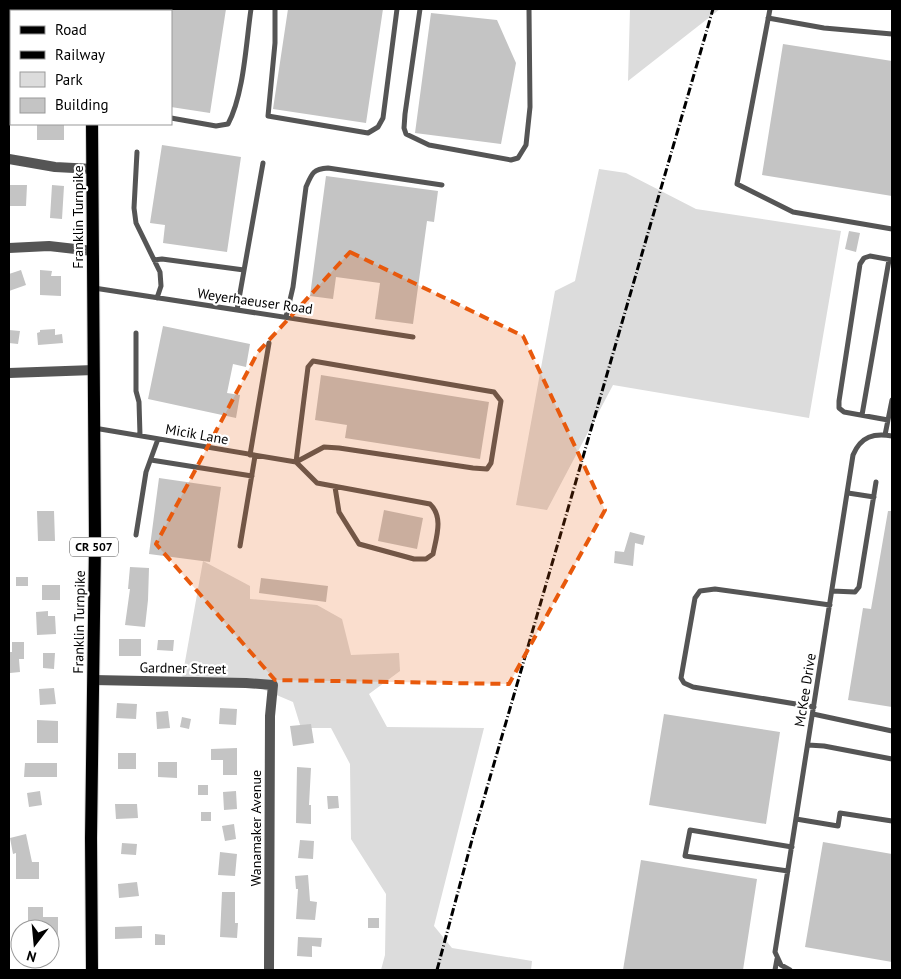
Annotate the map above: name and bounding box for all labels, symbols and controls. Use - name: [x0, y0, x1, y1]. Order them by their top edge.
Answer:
- legend: [10, 10, 172, 125]
- text: Road: [55, 20, 87, 39]
- text: Railway: [55, 45, 105, 64]
- text: Park: [55, 70, 83, 89]
- text: Building: [55, 95, 109, 114]
- street label: Franklin Turnpike: [69, 165, 87, 269]
- street label: Weyerhaeuser Road: [196, 284, 314, 318]
- street label: Micik Lane: [164, 420, 230, 448]
- road number: CR 507: [70, 538, 118, 556]
- street label: Franklin Turnpike: [69, 570, 89, 674]
- street label: McKee Drive: [790, 652, 820, 728]
- street label: Gardner Street: [139, 658, 227, 678]
- street label: Wanamaker Avenue: [247, 770, 265, 886]
- north arrow: [10, 919, 60, 969]
- text: N: [25, 947, 38, 966]

